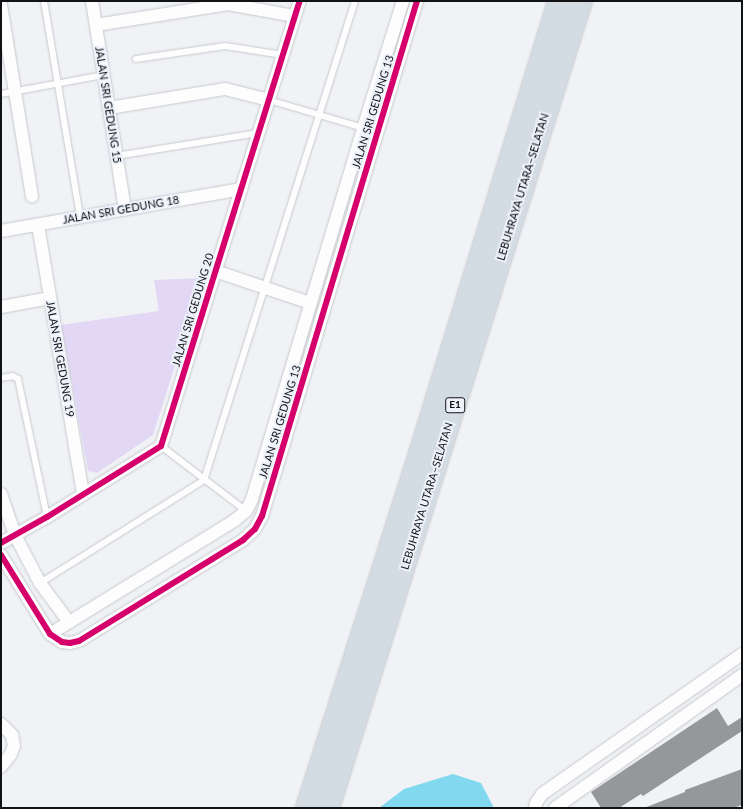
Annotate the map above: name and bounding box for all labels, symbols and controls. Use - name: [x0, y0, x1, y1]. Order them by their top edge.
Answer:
- street label: JALAN SRI GEDUNG 15: [92, 46, 124, 164]
- street label: JALAN SRI GEDUNG 13: [349, 54, 397, 170]
- street label: LEBUHRAYA UTARA–SELATAN: [494, 112, 552, 262]
- street label: JALAN SRI GEDUNG 18: [62, 193, 180, 227]
- street label: JALAN SRI GEDUNG 20: [169, 252, 217, 368]
- street label: JALAN SRI GEDUNG 19: [43, 300, 77, 418]
- street label: JALAN SRI GEDUNG 13: [256, 364, 304, 480]
- road number: E1: [445, 397, 465, 413]
- street label: LEBUHRAYA UTARA–SELATAN: [398, 421, 456, 571]

